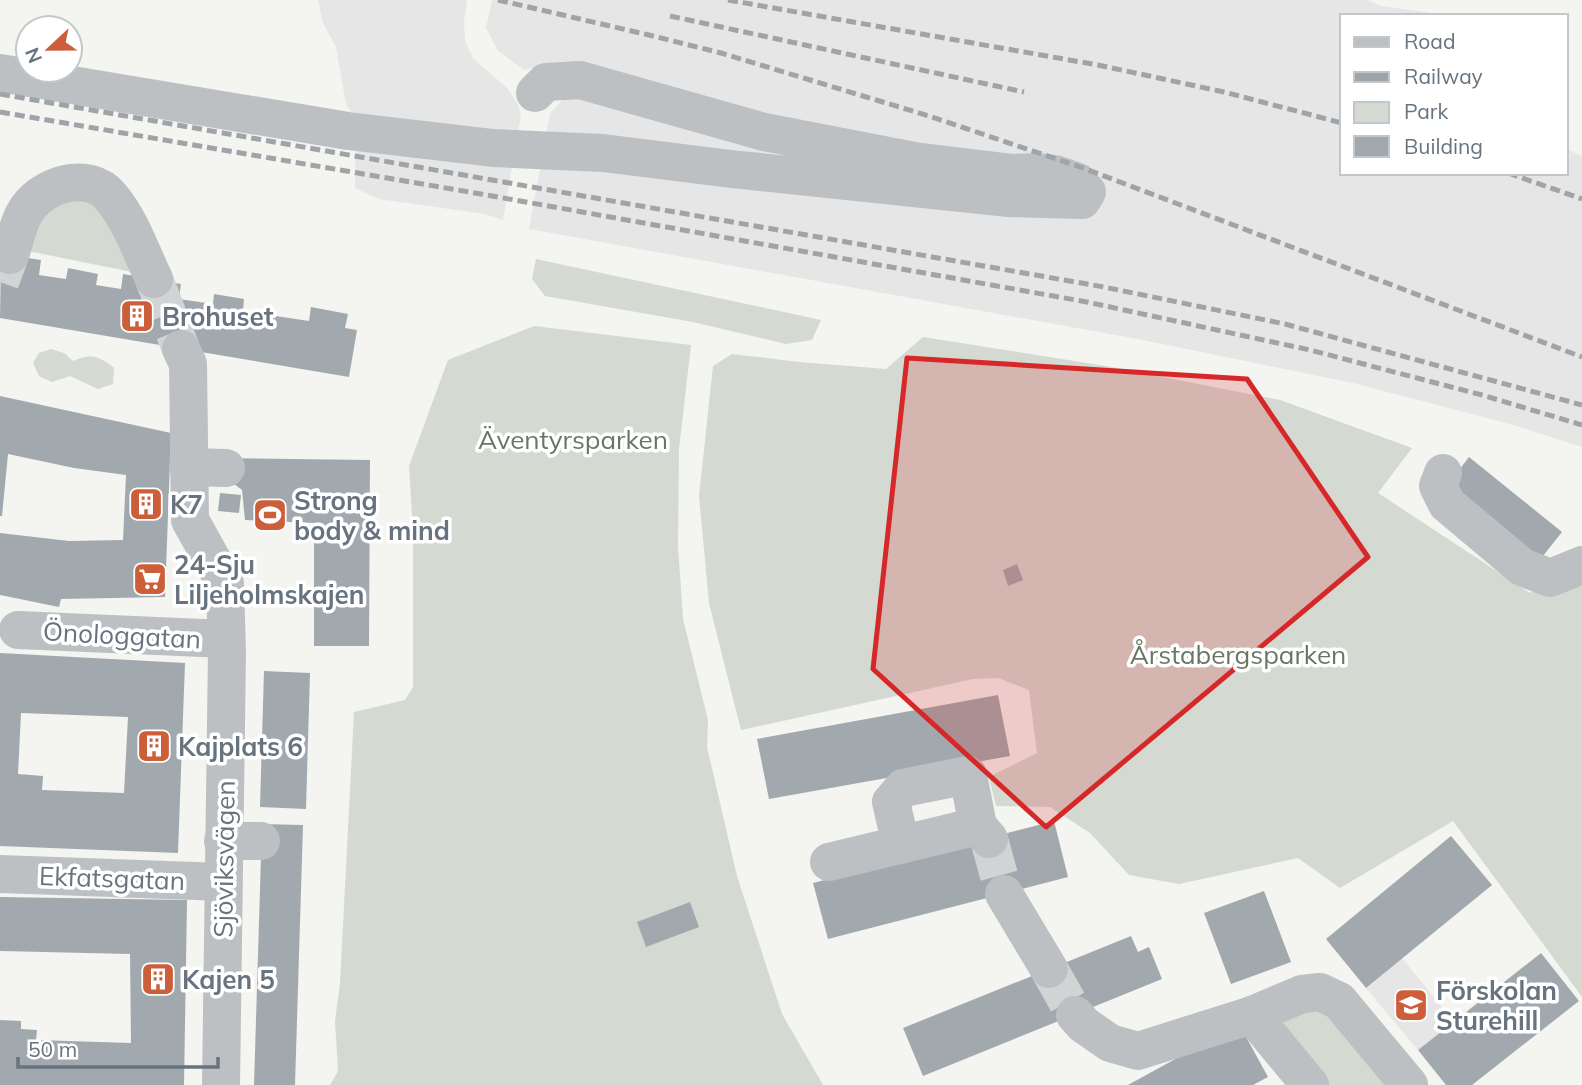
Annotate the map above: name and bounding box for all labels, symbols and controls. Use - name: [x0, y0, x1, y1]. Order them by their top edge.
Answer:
- north arrow: [14, 14, 84, 84]
- legend: [1340, 14, 1568, 175]
- text: Road: [1404, 28, 1455, 54]
- text: N: [19, 44, 47, 67]
- text: Railway: [1404, 63, 1483, 89]
- text: Park: [1404, 98, 1448, 124]
- text: Building: [1404, 133, 1483, 159]
- building icon: Brohuset: [118, 297, 156, 335]
- place label: Brohuset: [162, 300, 274, 333]
- park label: Äventyrsparken: [478, 423, 668, 456]
- place label: Strong body & mind: [294, 484, 450, 547]
- building icon: K7: [127, 485, 165, 523]
- place label: K7: [170, 488, 203, 521]
- sports icon: Strong body & mind: [251, 496, 289, 534]
- place label: 24-Sju Liljeholmskajen: [174, 548, 364, 611]
- supermarket icon: 24-Sju Liljeholmskajen: [131, 560, 169, 598]
- street label: Önologgatan: [42, 614, 202, 656]
- park label: Årstabergsparken: [1130, 638, 1346, 671]
- building icon: Kajplats 6: [135, 727, 173, 765]
- place label: Kajplats 6: [178, 730, 303, 763]
- street label: Sjöviksvägen: [206, 780, 242, 938]
- street label: Ekfatsgatan: [38, 859, 186, 897]
- building icon: Kajen 5: [139, 960, 177, 998]
- place label: Kajen 5: [182, 963, 275, 996]
- place label: Förskolan Sturehill: [1436, 974, 1557, 1037]
- school or university icon: Förskolan Sturehill: [1392, 986, 1430, 1024]
- scale bar: [18, 1026, 217, 1070]
- text: 50 m: [28, 1036, 77, 1062]

